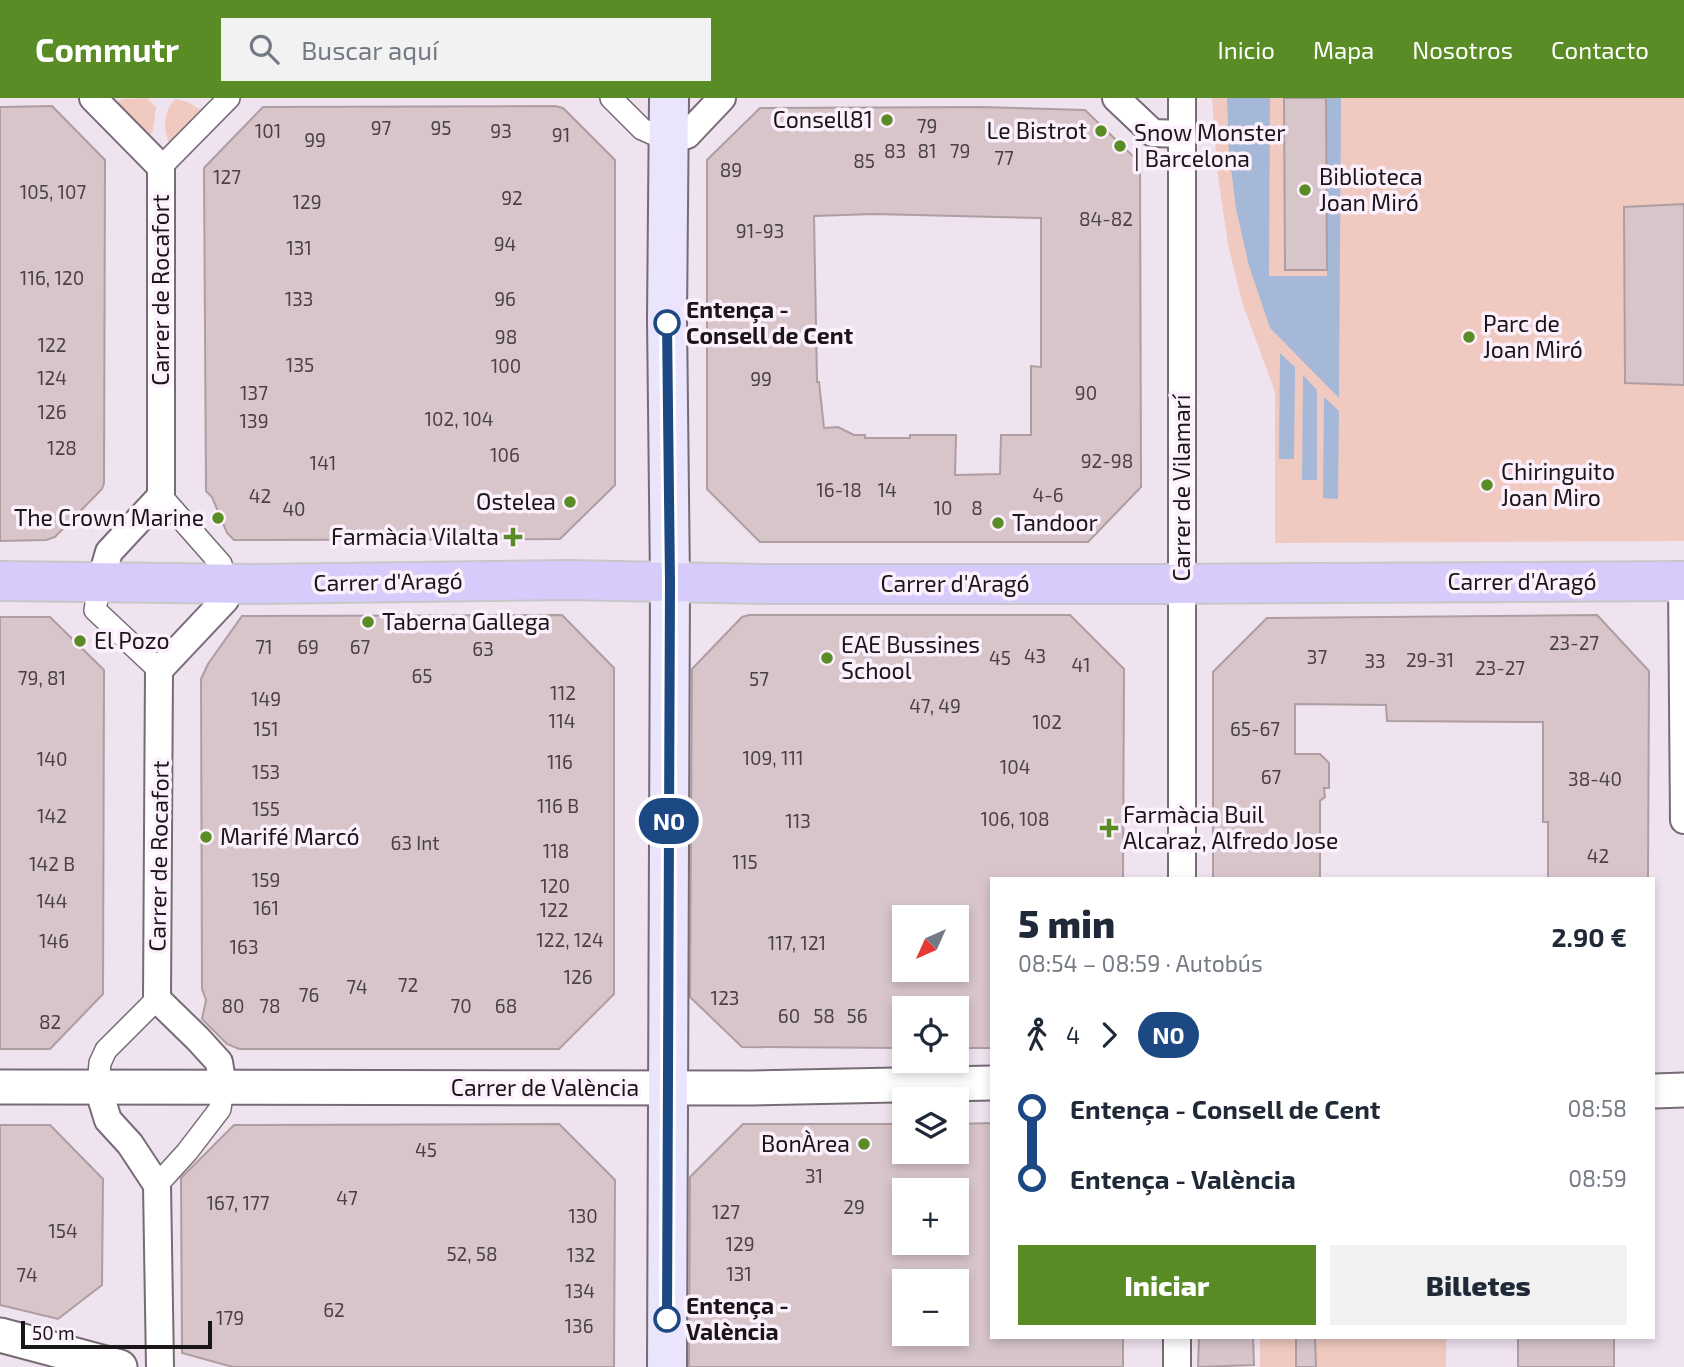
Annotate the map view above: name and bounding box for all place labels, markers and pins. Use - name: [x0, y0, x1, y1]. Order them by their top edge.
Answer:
- place label: Consell81: [773, 105, 873, 133]
- marker: Consell81: [879, 112, 895, 128]
- place label: Le Bistrot: [987, 116, 1087, 144]
- place label: Snow Monster | Barcelona: [1134, 118, 1286, 172]
- marker: Le Bistrot: [1093, 123, 1109, 139]
- marker: Snow Monster | Barcelona: [1112, 138, 1128, 154]
- place label: Biblioteca Joan Miró: [1319, 162, 1423, 216]
- marker: Biblioteca Joan Miró: [1297, 182, 1313, 198]
- place label: Entença - Consell de Cent: [686, 295, 853, 349]
- place label: Parc de Joan Miró: [1483, 309, 1583, 363]
- marker: Entença - Consell de Cent: [654, 310, 680, 336]
- marker: Parc de Joan Miró: [1461, 329, 1477, 345]
- place label: Chiringuito Joan Miro: [1501, 457, 1615, 511]
- marker: Chiringuito Joan Miro: [1479, 477, 1495, 493]
- place label: Ostelea: [476, 487, 556, 515]
- marker: Ostelea: [562, 494, 578, 510]
- place label: The Crown Marine: [14, 503, 204, 531]
- place label: Tandoor: [1012, 508, 1098, 536]
- marker: The Crown Marine: [210, 510, 226, 526]
- marker: Tandoor: [990, 515, 1006, 531]
- place label: Farmàcia Vilalta: [331, 522, 499, 550]
- marker: Farmàcia Vilalta: [505, 529, 521, 545]
- place label: Taberna Gallega: [382, 607, 550, 635]
- marker: Taberna Gallega: [360, 614, 376, 630]
- place label: El Pozo: [94, 626, 170, 654]
- place label: EAE Bussines School: [841, 630, 980, 684]
- marker: El Pozo: [72, 633, 88, 649]
- marker: EAE Bussines School: [819, 650, 835, 666]
- place label: Farmàcia Buil Alcaraz, Alfredo Jose: [1123, 800, 1338, 854]
- marker: Farmàcia Buil Alcaraz, Alfredo Jose: [1101, 820, 1117, 836]
- place label: Marifé Marcó: [220, 822, 360, 850]
- marker: Marifé Marcó: [198, 829, 214, 845]
- place label: BonÀrea: [761, 1129, 850, 1157]
- marker: BonÀrea: [856, 1136, 872, 1152]
- place label: Entença - València: [686, 1291, 789, 1345]
- marker: Entença - València: [654, 1306, 680, 1332]

